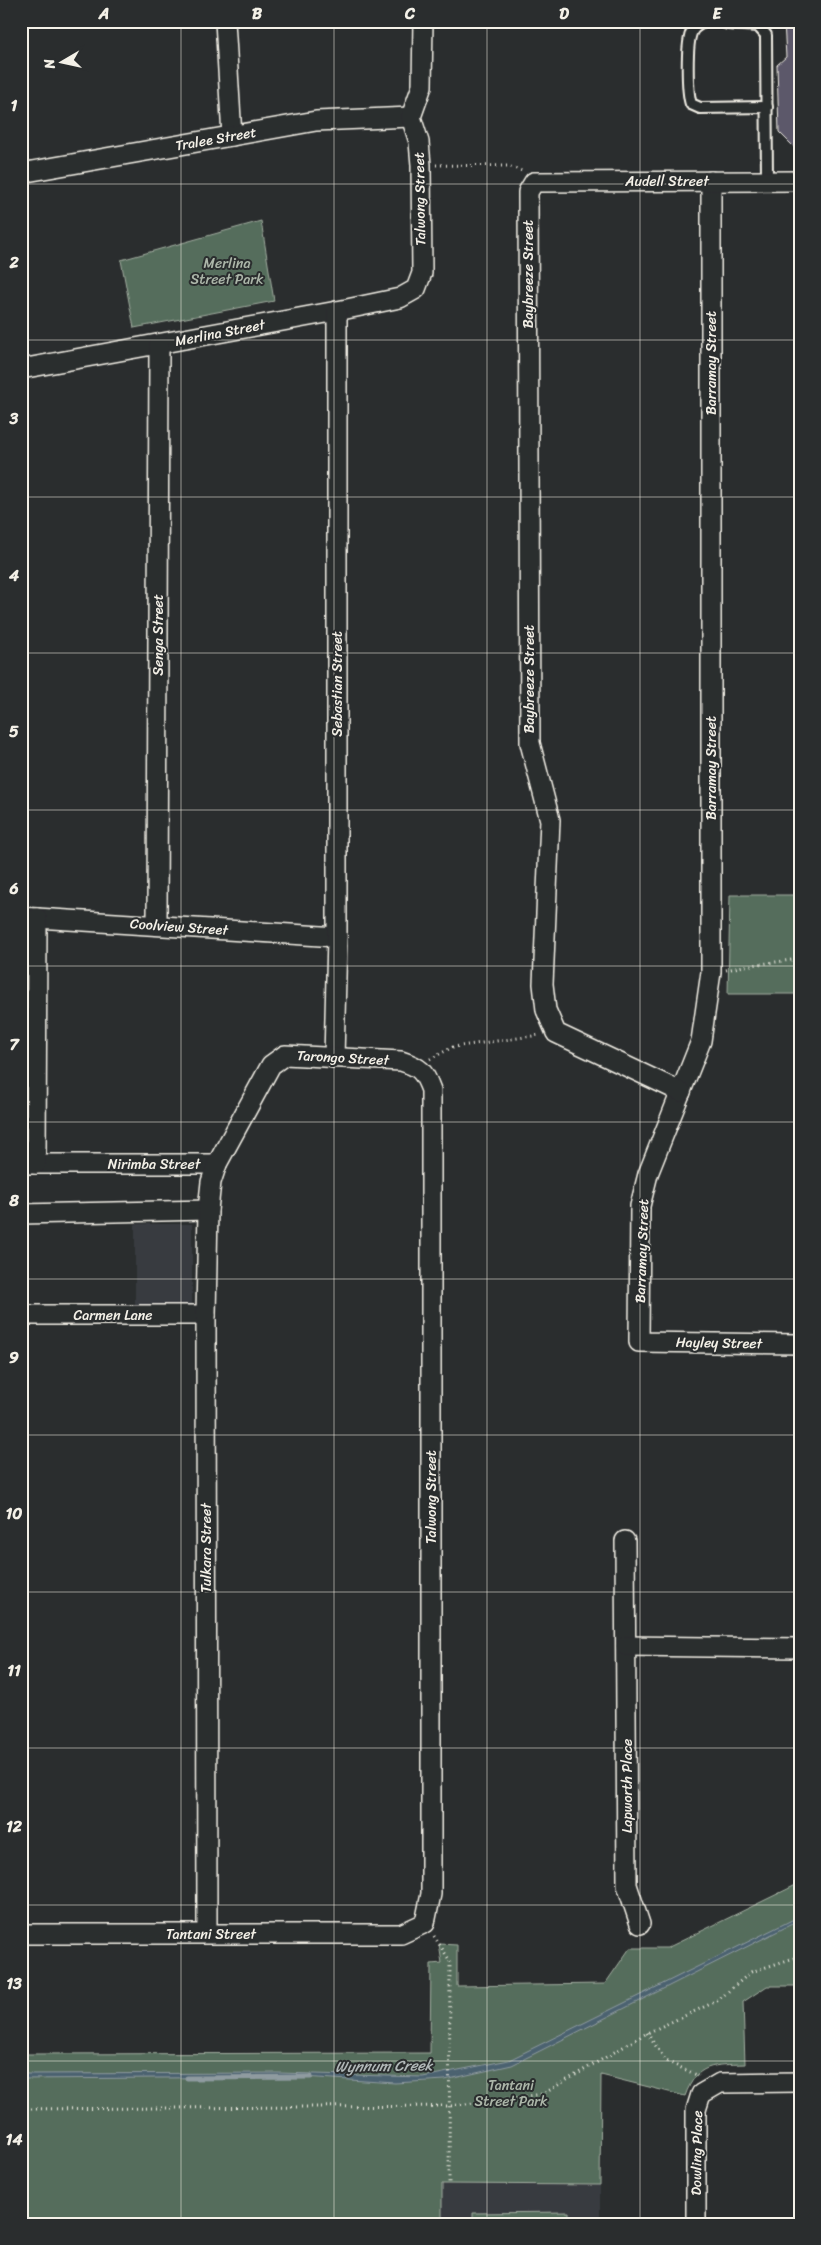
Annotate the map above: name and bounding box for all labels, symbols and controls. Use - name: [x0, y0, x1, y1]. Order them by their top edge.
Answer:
- text: A: [98, 0, 109, 28]
- text: B: [252, 0, 263, 28]
- text: C: [404, 0, 416, 28]
- text: D: [559, 0, 569, 28]
- text: E: [713, 0, 723, 28]
- north arrow: [38, 38, 88, 88]
- text: N: [37, 57, 63, 72]
- text: 1: [11, 91, 18, 120]
- street label: Tralee Street: [174, 120, 258, 158]
- street label: Talwong Street: [407, 152, 433, 246]
- street label: Audell Street: [624, 169, 710, 194]
- street label: Baybreeze Street: [516, 220, 541, 328]
- text: 2: [8, 248, 19, 277]
- park label: Merlina Street Park: [190, 251, 264, 292]
- street label: Barramay Street: [699, 311, 724, 415]
- street label: Merlina Street: [173, 312, 268, 354]
- text: 3: [9, 404, 19, 433]
- text: 4: [8, 561, 19, 590]
- street label: Senga Street: [146, 594, 171, 676]
- street label: Baybreeze Street: [517, 625, 542, 733]
- street label: Sebastian Street: [325, 631, 350, 737]
- street label: Barramay Street: [699, 716, 724, 820]
- text: 5: [9, 717, 19, 746]
- text: 6: [8, 874, 19, 903]
- street label: Coolview Street: [129, 911, 230, 943]
- text: 7: [9, 1030, 20, 1059]
- street label: Tarongo Street: [296, 1043, 391, 1073]
- street label: Nirimba Street: [108, 1152, 202, 1177]
- text: 8: [8, 1186, 19, 1215]
- street label: Barramay Street: [628, 1198, 656, 1304]
- street label: Carmen Lane: [74, 1303, 152, 1328]
- street label: Hayley Street: [676, 1330, 764, 1356]
- text: 9: [9, 1343, 19, 1372]
- street label: Talwong Street: [419, 1450, 444, 1544]
- text: 10: [6, 1499, 22, 1528]
- street label: Tulkara Street: [194, 1502, 219, 1593]
- text: 11: [7, 1656, 21, 1685]
- street label: Lapworth Place: [615, 1739, 640, 1833]
- text: 12: [6, 1812, 23, 1841]
- street label: Tantani Street: [166, 1922, 257, 1947]
- text: 13: [6, 1969, 22, 1998]
- water label: Wynnum Creek: [335, 2052, 434, 2080]
- park label: Tantani Street Park: [474, 2073, 548, 2114]
- street label: Dowling Place: [684, 2110, 710, 2196]
- text: 14: [6, 2125, 22, 2154]

